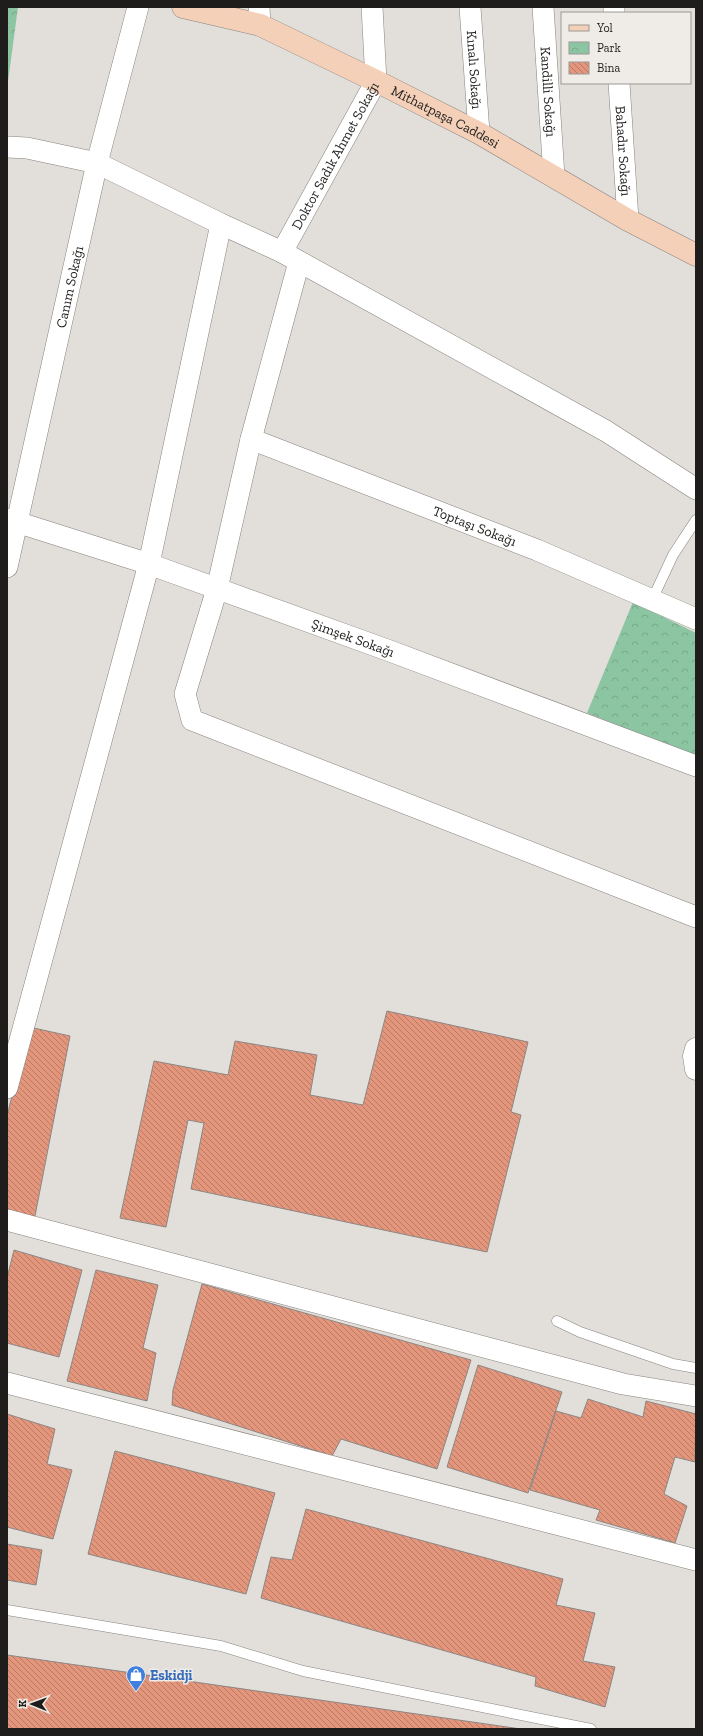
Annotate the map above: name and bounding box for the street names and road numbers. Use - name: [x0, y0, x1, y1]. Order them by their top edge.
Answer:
- street label: Kınalı Sokağı: [463, 30, 485, 110]
- street label: Kandilli Sokağı: [537, 46, 559, 138]
- street label: Doktor Sadık Ahmet Sokağı: [288, 79, 383, 233]
- street label: Mithatpaşa Caddesi: [388, 82, 503, 152]
- street label: Bahadır Sokağı: [612, 105, 634, 197]
- street label: Canım Sokağı: [53, 244, 87, 330]
- street label: Toptaşı Sokağı: [430, 502, 519, 550]
- street label: Şimşek Sokağı: [309, 615, 397, 661]

